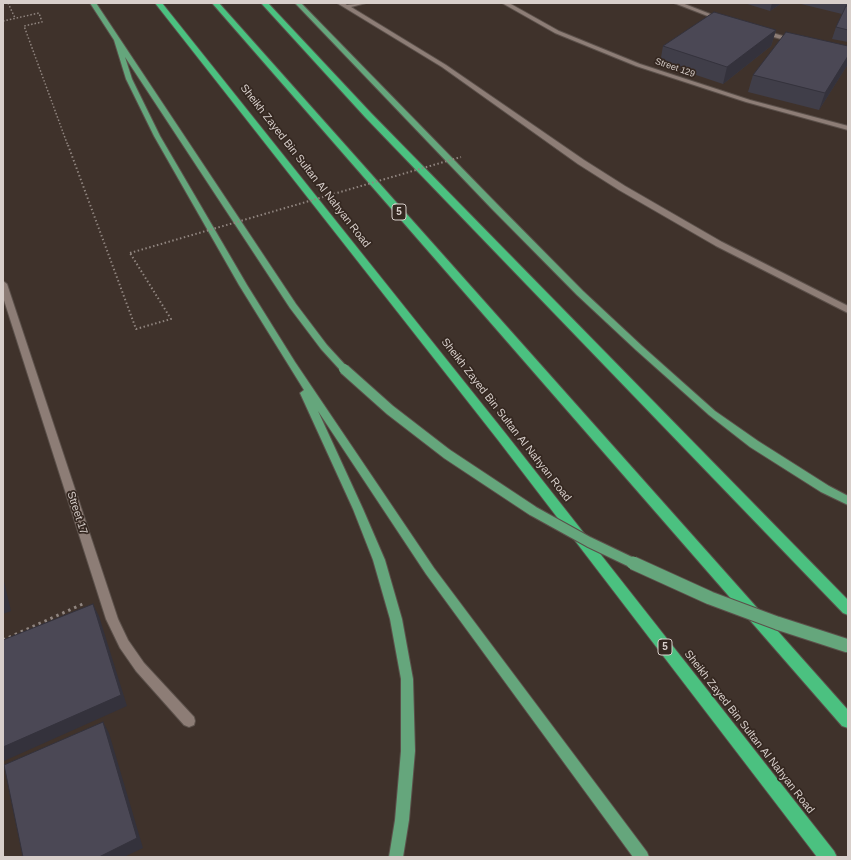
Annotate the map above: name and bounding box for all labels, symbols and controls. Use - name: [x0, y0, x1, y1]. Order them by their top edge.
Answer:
- street label: Street 129: [654, 56, 696, 80]
- street label: Sheikh Zayed Bin Sultan Al Nahyan Road: [237, 82, 373, 250]
- road number: 5: [392, 204, 406, 220]
- street label: Sheikh Zayed Bin Sultan Al Nahyan Road: [438, 336, 574, 504]
- street label: Street 17: [64, 490, 90, 536]
- road number: 5: [658, 639, 672, 655]
- street label: Sheikh Zayed Bin Sultan Al Nahyan Road: [681, 648, 817, 816]

